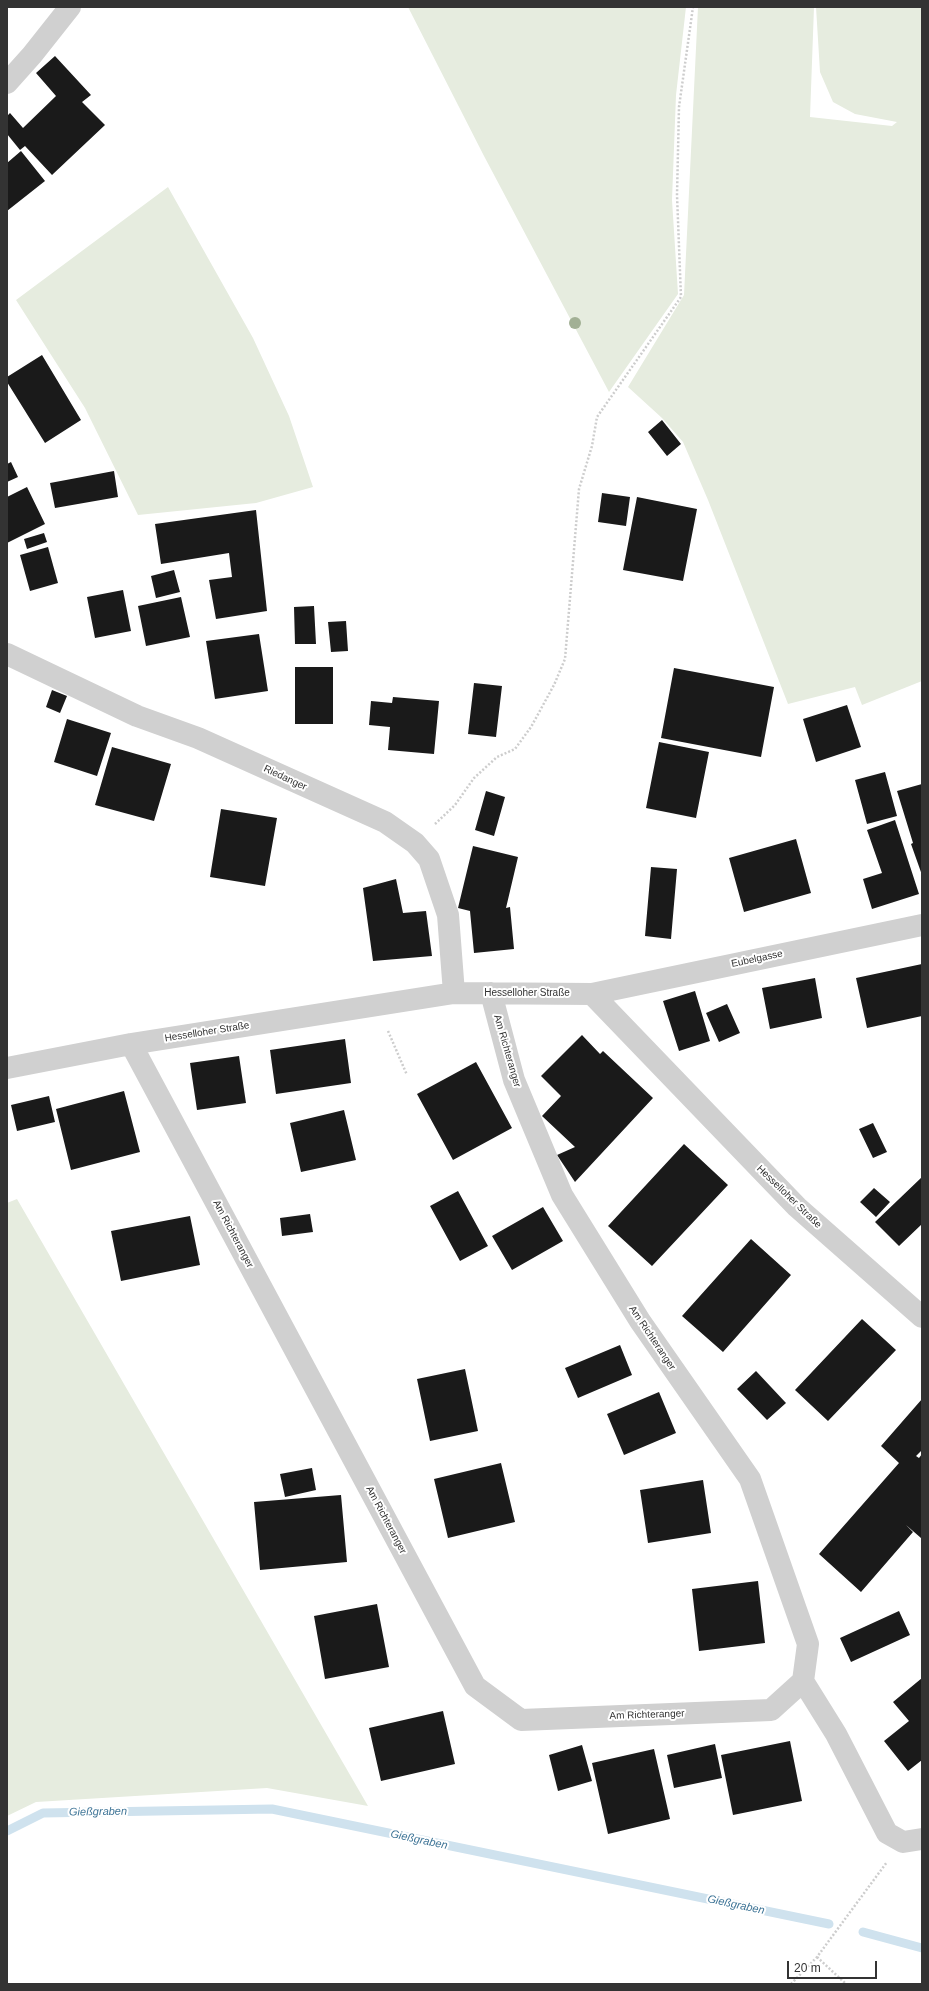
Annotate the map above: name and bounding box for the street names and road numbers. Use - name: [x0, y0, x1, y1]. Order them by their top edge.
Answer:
- street label: Riedanger: [262, 763, 308, 793]
- street label: Eubelgasse: [730, 948, 784, 970]
- street label: Hesselloher Straße: [484, 987, 570, 999]
- street label: Am Richteranger: [491, 1013, 523, 1089]
- street label: Hesselloher Straße: [164, 1019, 250, 1045]
- street label: Hesselloher Straße: [754, 1163, 824, 1231]
- street label: Am Richteranger: [210, 1198, 256, 1270]
- street label: Am Richteranger: [626, 1304, 678, 1372]
- street label: Am Richteranger: [363, 1484, 409, 1556]
- street label: Am Richteranger: [609, 1708, 685, 1722]

